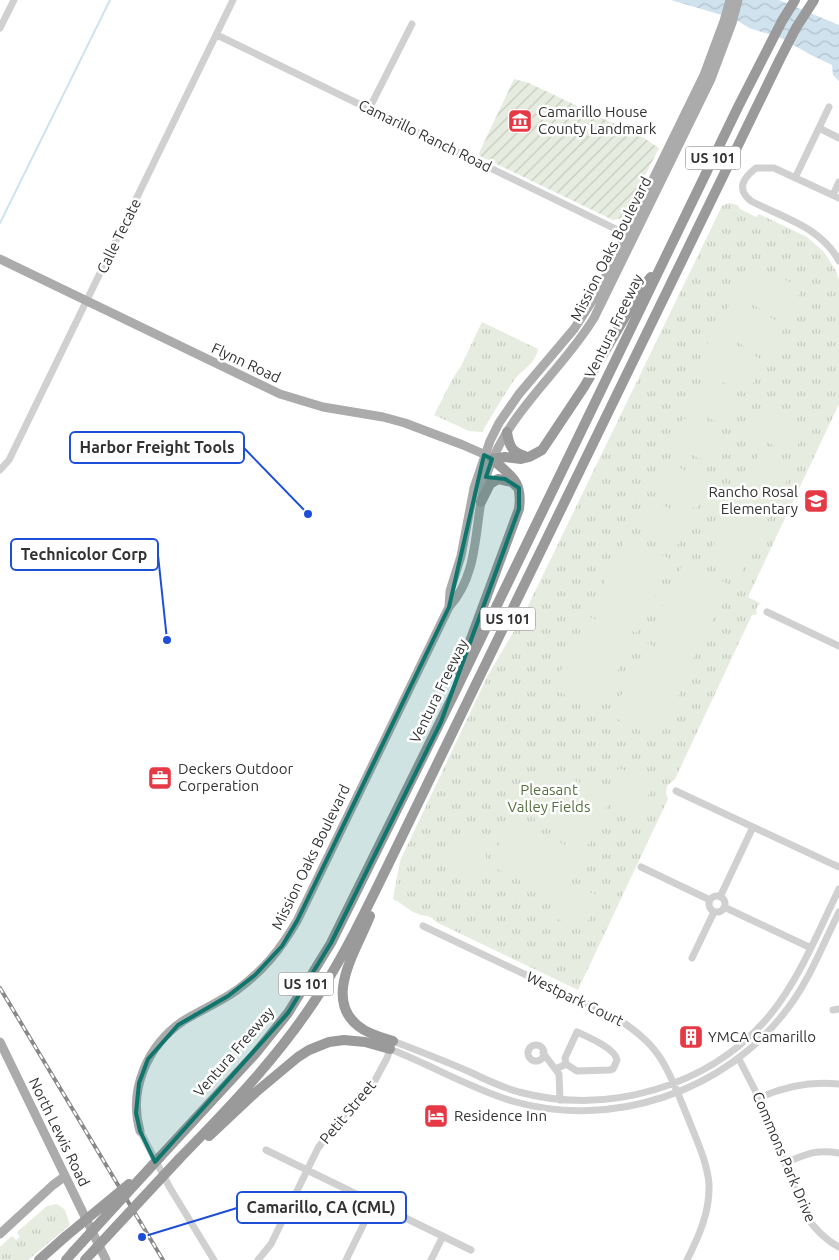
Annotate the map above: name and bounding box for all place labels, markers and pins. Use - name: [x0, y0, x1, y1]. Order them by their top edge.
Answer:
- place label: Camarillo House County Landmark: [538, 103, 657, 137]
- museum icon: Camarillo House County Landmark: [507, 108, 533, 134]
- callout: Harbor Freight Tools: [70, 432, 244, 463]
- place label: Rancho Rosal Elementary: [708, 483, 798, 517]
- school or university icon: Rancho Rosal Elementary: [803, 488, 829, 514]
- callout: Technicolor Corp: [11, 539, 158, 570]
- place label: Deckers Outdoor Corperation: [178, 760, 293, 794]
- office icon: Deckers Outdoor Corperation: [147, 765, 173, 791]
- building icon: YMCA Camarillo: [678, 1024, 704, 1050]
- place label: YMCA Camarillo: [708, 1028, 816, 1045]
- hotel icon: Residence Inn: [423, 1103, 449, 1129]
- place label: Residence Inn: [454, 1107, 547, 1124]
- callout: Camarillo, CA (CML): [237, 1192, 406, 1223]

